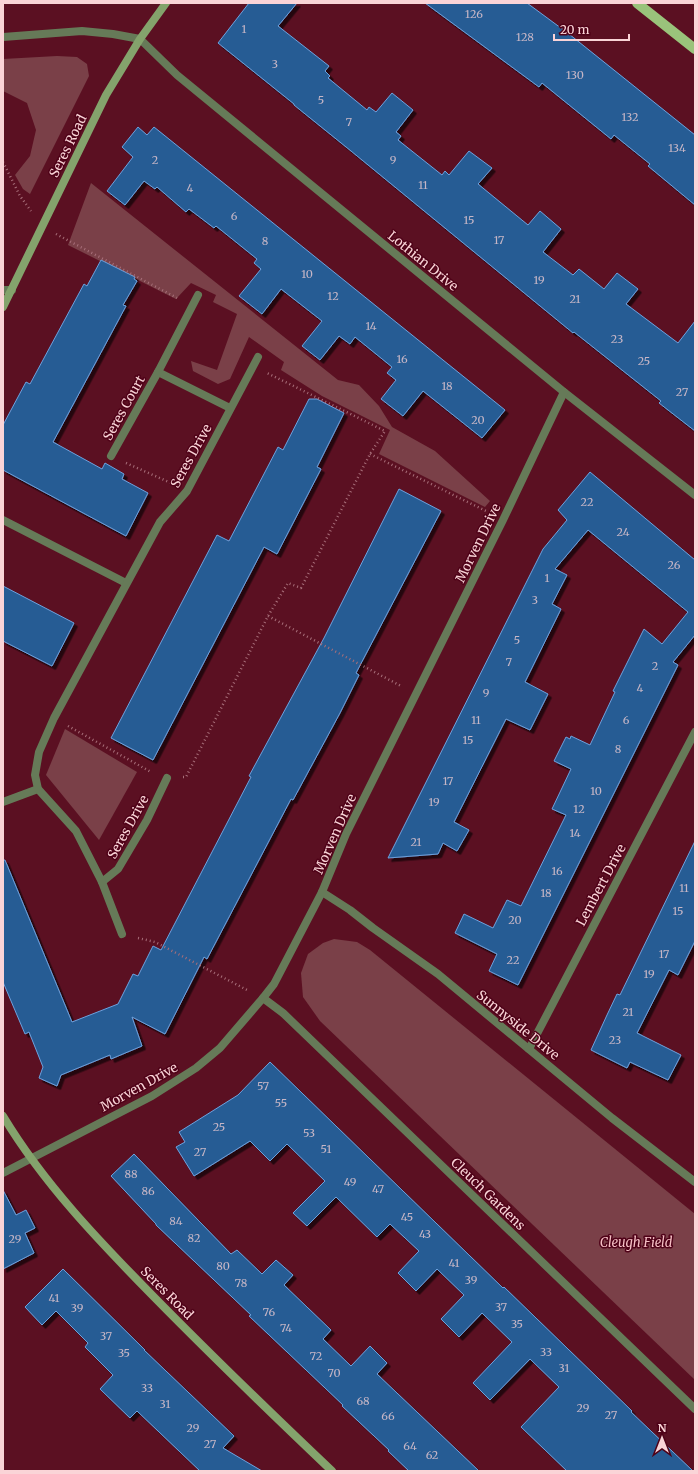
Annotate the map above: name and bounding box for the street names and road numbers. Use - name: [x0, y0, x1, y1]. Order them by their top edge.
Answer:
- street label: Seres Road: [45, 112, 91, 180]
- street label: Lothian Drive: [384, 227, 462, 295]
- street label: Seres Court: [99, 373, 149, 443]
- street label: Seres Drive: [167, 421, 216, 491]
- street label: Morven Drive: [452, 500, 505, 585]
- street label: Morven Drive: [310, 791, 360, 877]
- street label: Seres Drive: [104, 792, 153, 862]
- street label: Lembert Drive: [572, 841, 630, 929]
- street label: Sunnyside Drive: [473, 986, 563, 1064]
- street label: Morven Drive: [97, 1059, 181, 1115]
- street label: Cleuch Gardens: [447, 1154, 529, 1234]
- street label: Seres Road: [137, 1263, 197, 1323]

